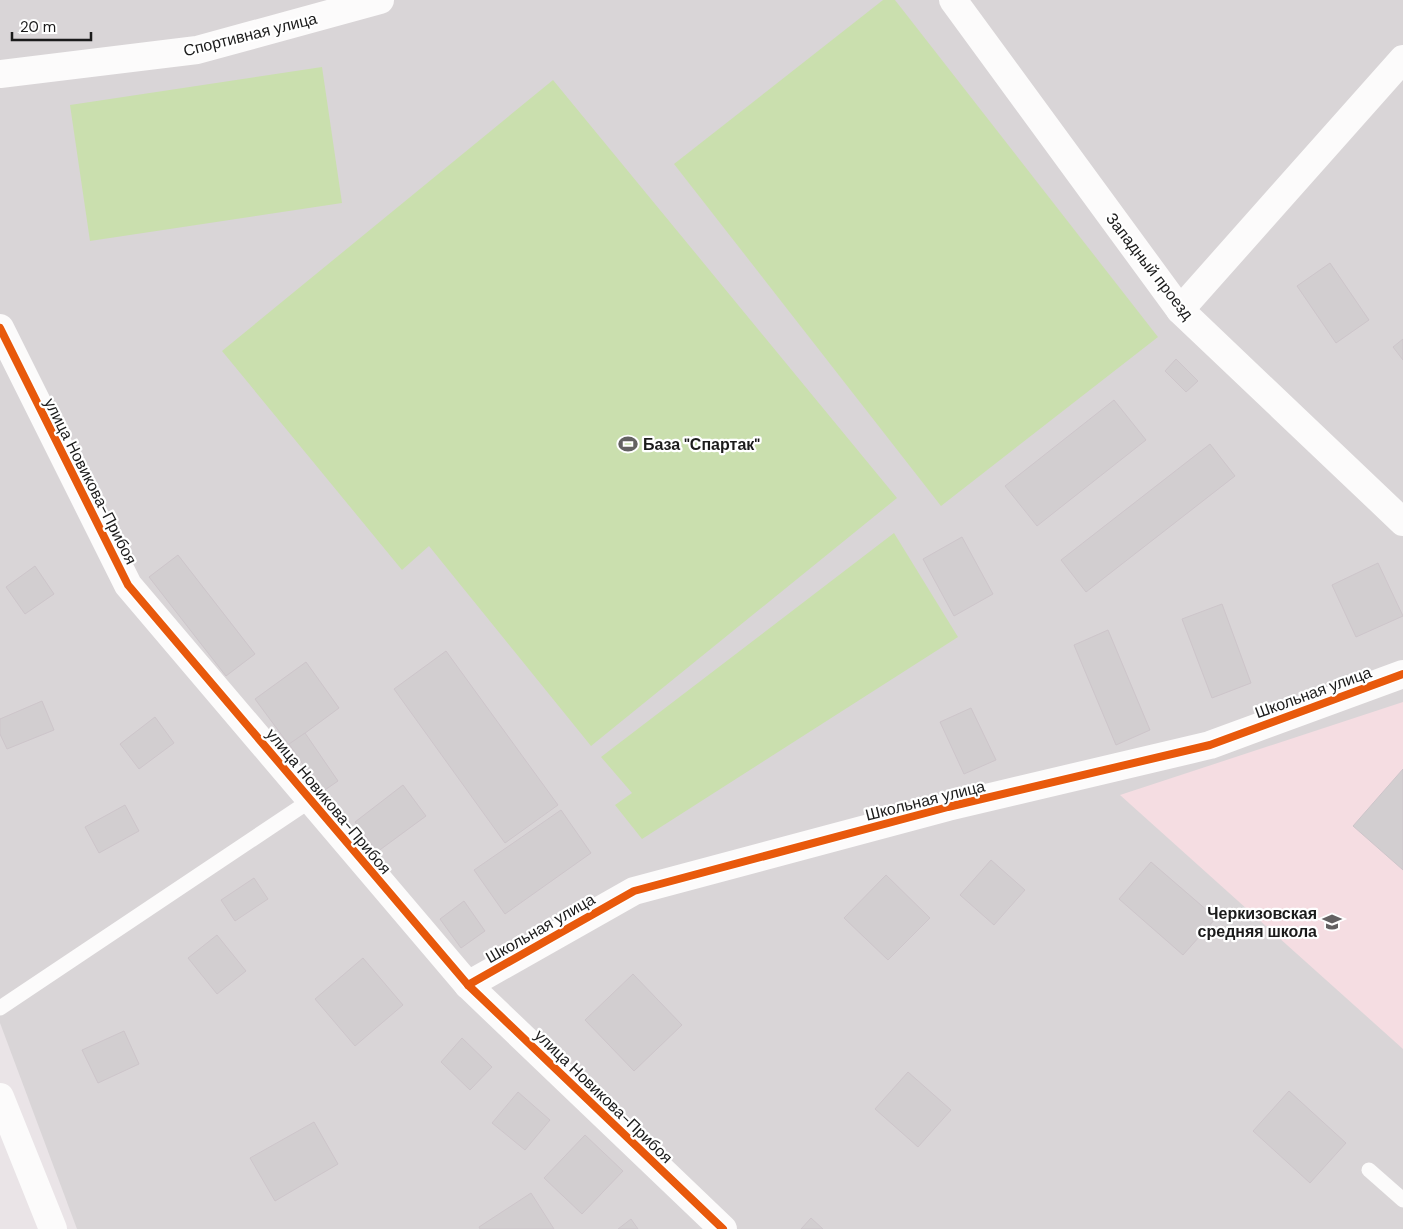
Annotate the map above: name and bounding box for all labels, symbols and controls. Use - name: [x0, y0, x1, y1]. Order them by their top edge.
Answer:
- street label: Спортивная улица: [181, 8, 319, 61]
- scale bar: [12, 10, 91, 42]
- text: 20 m: [20, 17, 56, 37]
- street label: Западный проезд: [1101, 208, 1198, 325]
- street label: улица Новикова-Прибоя: [39, 394, 142, 568]
- sports icon: База "Спартак": [617, 433, 639, 455]
- place label: База "Спартак": [643, 434, 760, 455]
- street label: Школьная улица: [1252, 662, 1375, 723]
- street label: улица Новикова-Прибоя: [261, 724, 396, 879]
- street label: Школьная улица: [863, 775, 987, 826]
- street label: Школьная улица: [482, 889, 599, 968]
- place label: Черкизовская средняя школа: [1198, 903, 1317, 942]
- school or university icon: Черкизовская средняя школа: [1321, 911, 1343, 933]
- street label: улица Новикова-Прибоя: [530, 1025, 677, 1168]

